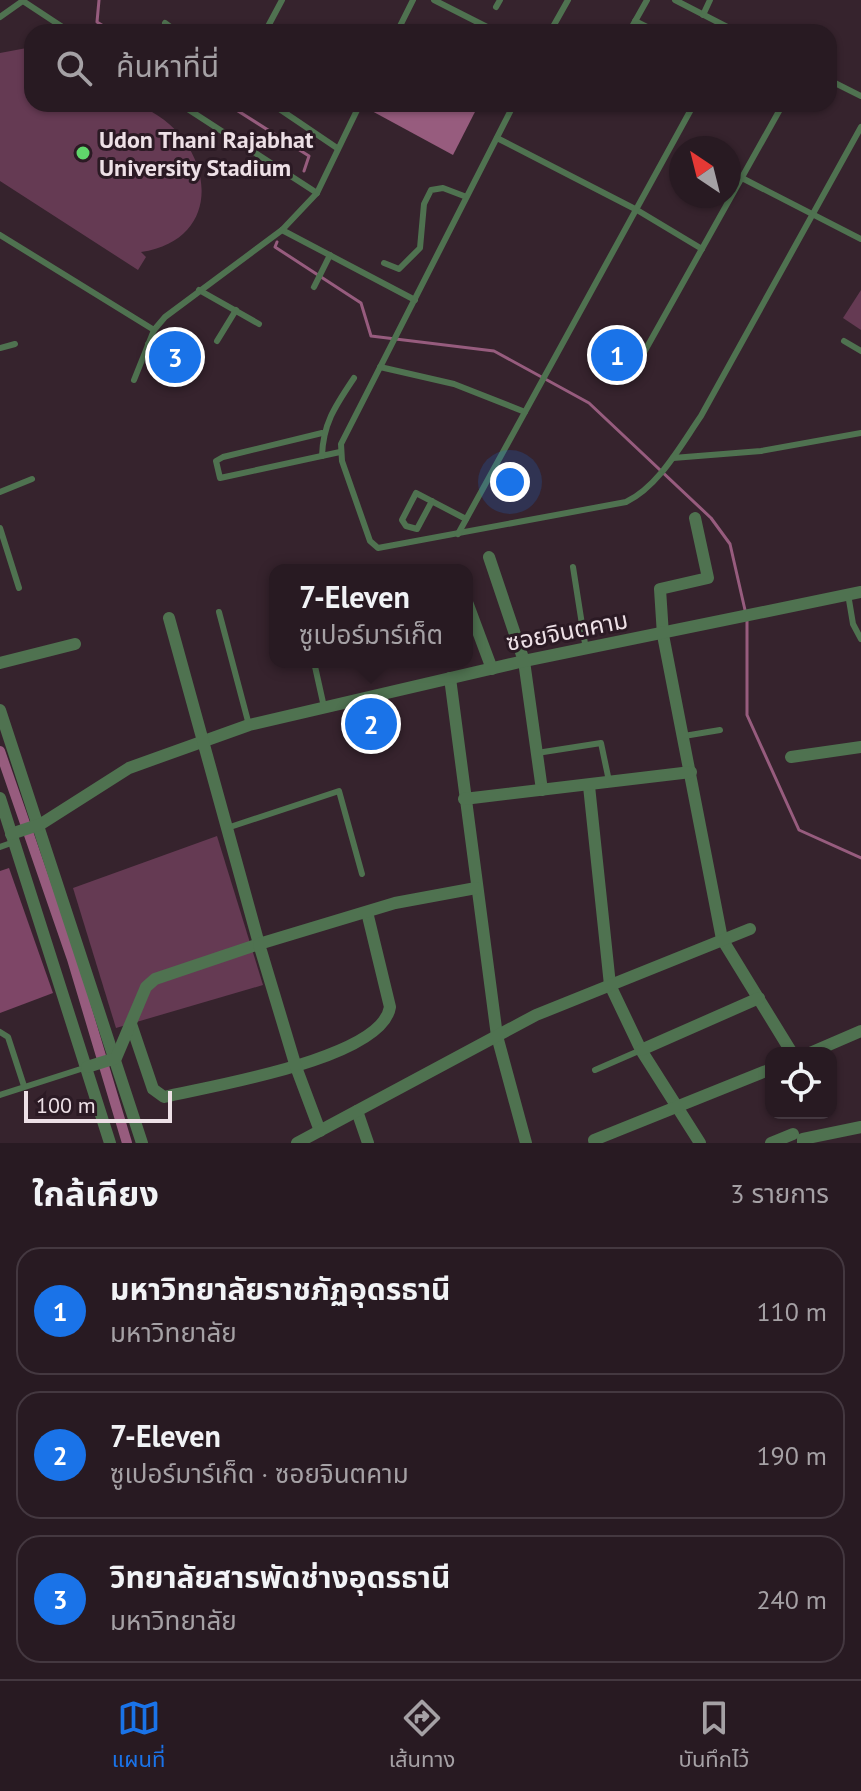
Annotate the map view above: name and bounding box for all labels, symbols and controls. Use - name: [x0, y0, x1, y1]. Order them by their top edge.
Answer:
- search box: [24, 24, 837, 112]
- icon: search: [52, 46, 96, 90]
- text: ค้นหาที่นี่: [116, 46, 219, 85]
- place label: Udon Thani Rajabhat University Stadium: [99, 124, 314, 183]
- north arrow: [669, 136, 741, 208]
- marker: Udon Thani Rajabhat University Stadium: [74, 144, 92, 162]
- pin: 1: [591, 325, 643, 385]
- pin: 3: [149, 327, 201, 387]
- your location: [490, 462, 530, 502]
- popup: [269, 564, 473, 668]
- text: 7-Eleven: [299, 577, 410, 616]
- street label: ซอยจินตคาม: [504, 604, 630, 658]
- text: ซูเปอร์มาร์เก็ต: [299, 618, 443, 651]
- pin: 2: [345, 694, 397, 754]
- map controls: [765, 1047, 837, 1119]
- button: locate: [765, 1047, 837, 1119]
- scale bar: [24, 1087, 172, 1123]
- text: 100 m: [36, 1091, 96, 1119]
- text: ใกล้เคียง: [32, 1171, 159, 1215]
- text: 3 รายการ: [730, 1177, 829, 1210]
- text: มหาวิทยาลัยราชภัฏอุดรธานี: [110, 1269, 451, 1308]
- text: 1: [53, 1295, 67, 1328]
- text: 110 m: [756, 1295, 827, 1328]
- text: มหาวิทยาลัย: [110, 1316, 237, 1349]
- text: 7-Eleven: [110, 1416, 221, 1455]
- text: 2: [53, 1439, 67, 1472]
- text: 190 m: [756, 1439, 827, 1472]
- text: ซูเปอร์มาร์เก็ต · ซอยจินตคาม: [110, 1457, 409, 1490]
- text: วิทยาลัยสารพัดช่างอุดรธานี: [110, 1557, 450, 1596]
- text: 3: [53, 1583, 67, 1616]
- text: 240 m: [756, 1583, 827, 1616]
- text: มหาวิทยาลัย: [110, 1604, 237, 1637]
- tab: แผนที่: [112, 1696, 165, 1777]
- tab: เส้นทาง: [389, 1696, 455, 1777]
- tab: บันทึกไว้: [679, 1696, 749, 1777]

